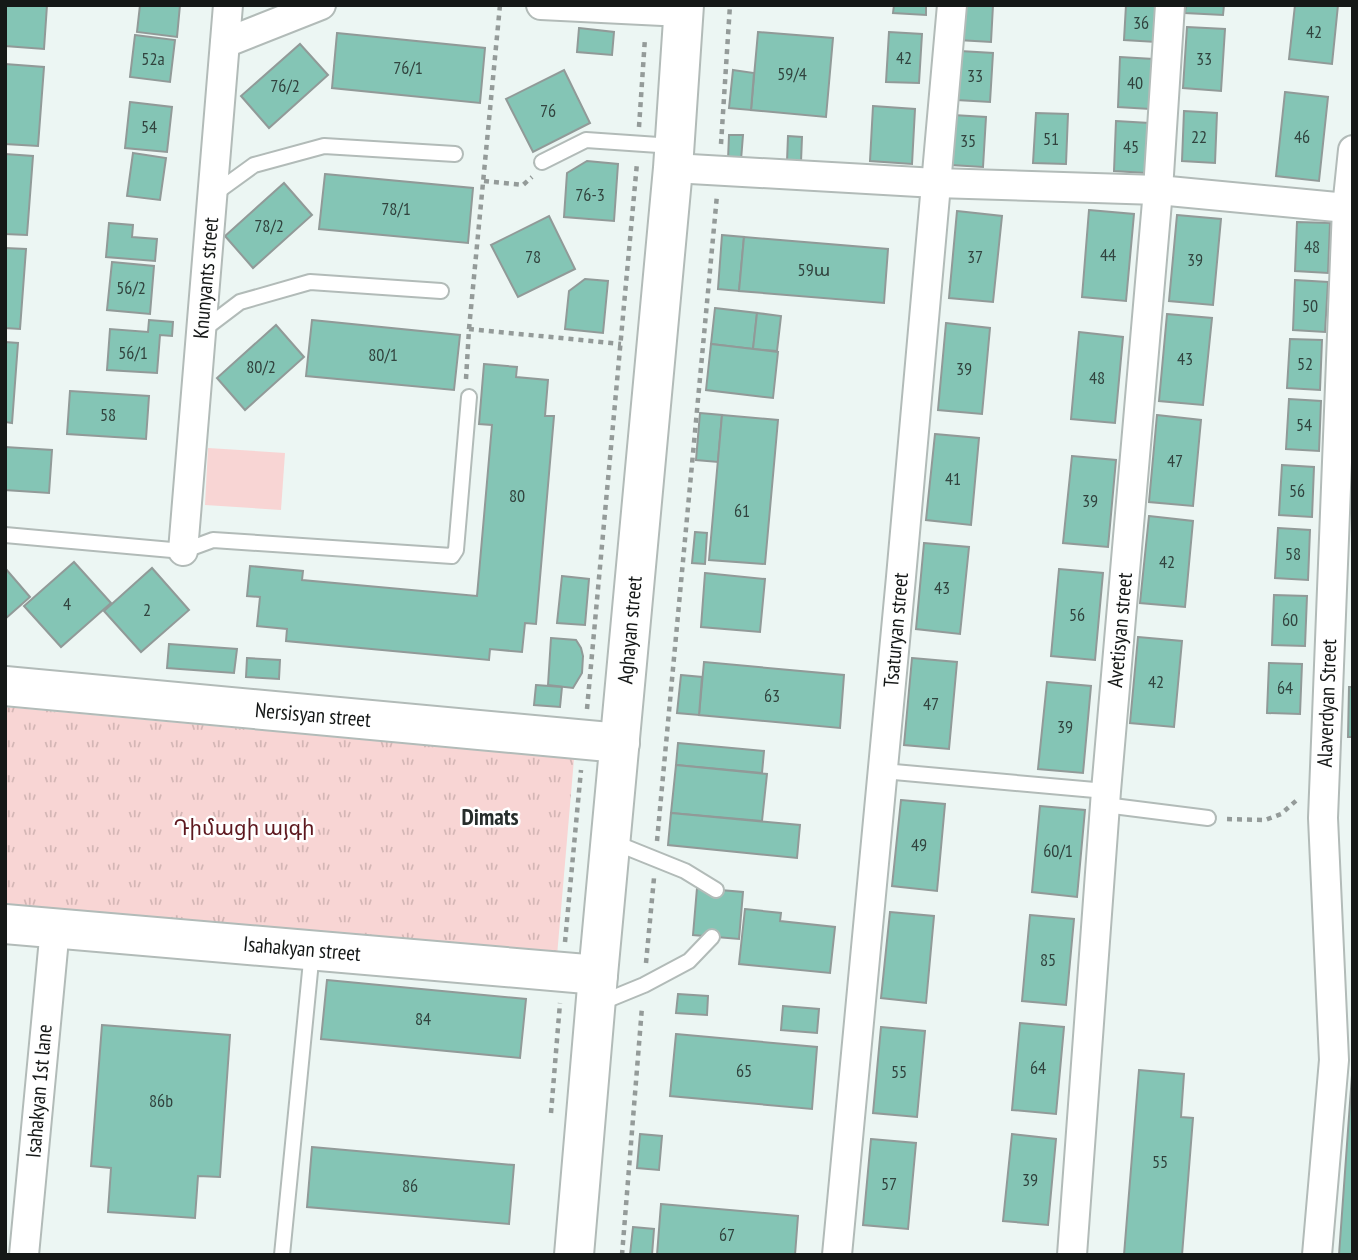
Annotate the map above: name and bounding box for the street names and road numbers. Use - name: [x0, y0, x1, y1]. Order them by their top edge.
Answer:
- street label: Knunyants street: [187, 216, 224, 340]
- street label: Tsaturyan street: [877, 571, 914, 689]
- street label: Avetisyan street: [1101, 571, 1138, 688]
- street label: Aghayan street: [611, 575, 648, 685]
- street label: Alaverdyan Street: [1311, 638, 1342, 768]
- street label: Nersisyan street: [254, 696, 372, 733]
- street label: Isahakyan street: [242, 930, 362, 967]
- street label: Isahakyan 1st lane: [19, 1023, 58, 1159]

